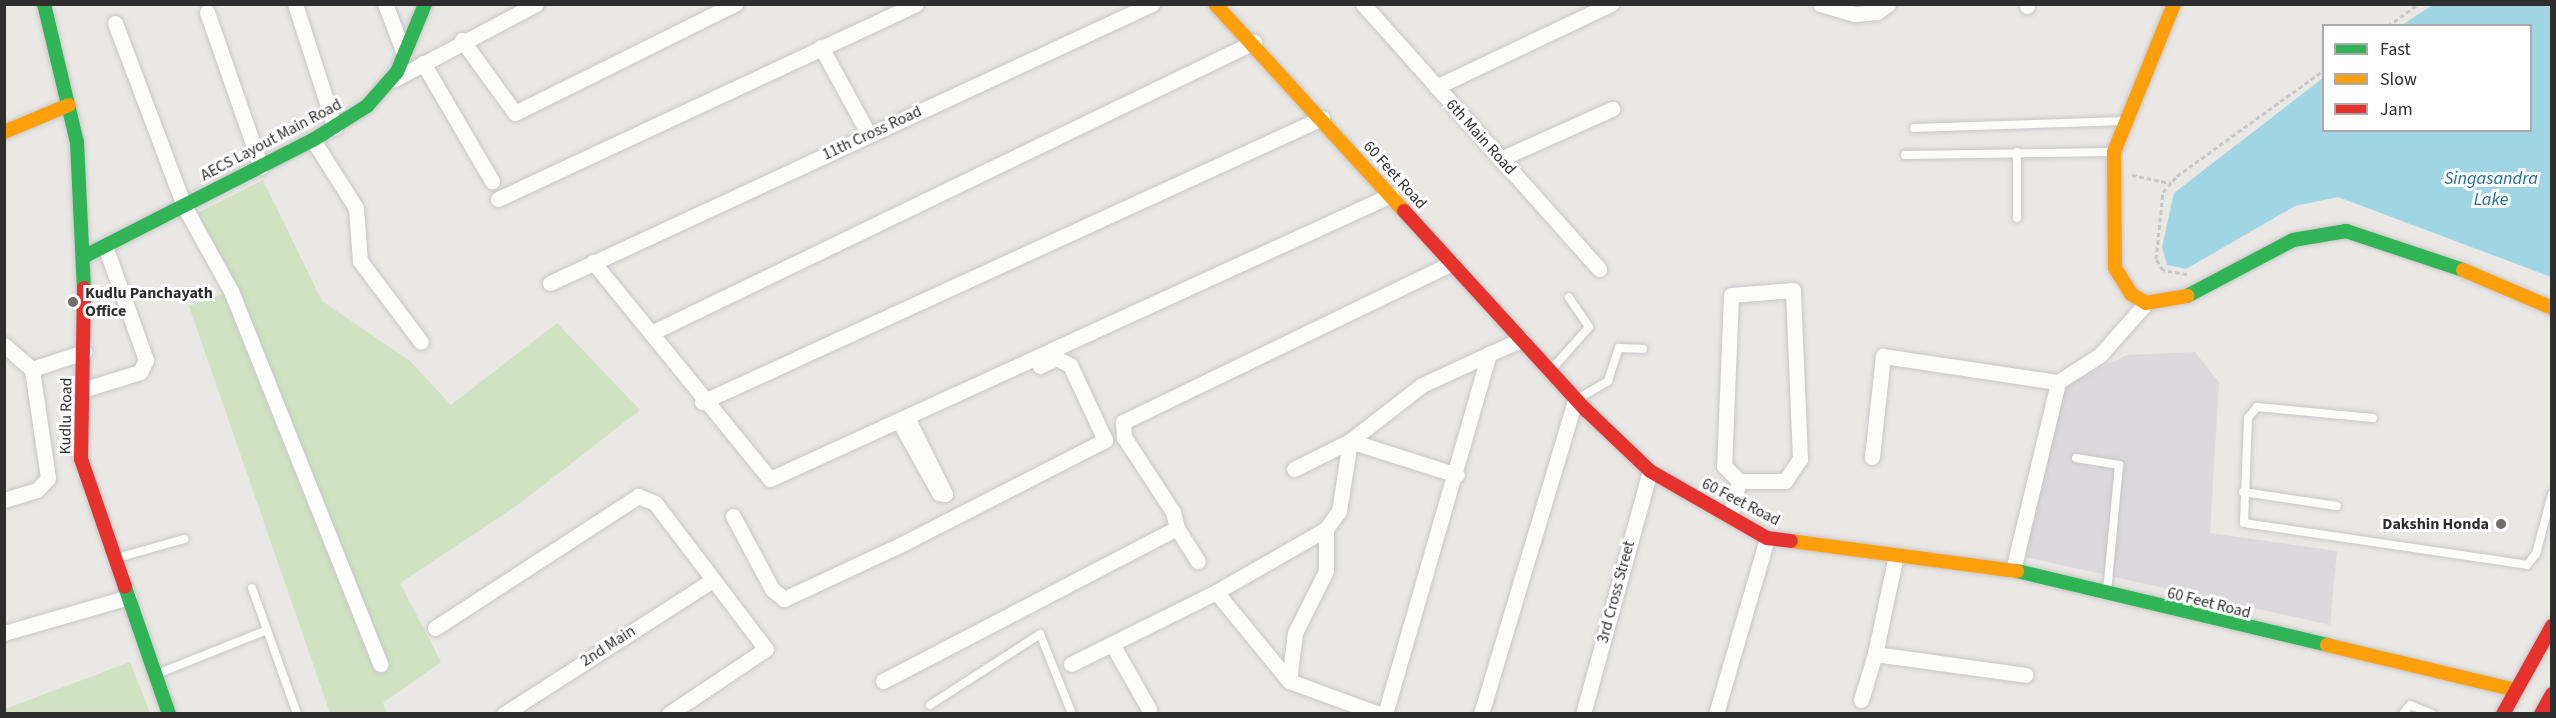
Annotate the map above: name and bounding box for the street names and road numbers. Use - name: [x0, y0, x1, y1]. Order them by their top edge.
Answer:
- street label: AECS Layout Main Road: [197, 95, 345, 185]
- street label: 6th Main Road: [1442, 95, 1520, 179]
- street label: 11th Cross Road: [819, 102, 925, 164]
- street label: 60 Feet Road: [1359, 137, 1431, 213]
- street label: Kudlu Road: [56, 377, 76, 455]
- street label: 60 Feet Road: [1699, 474, 1783, 530]
- street label: 3rd Cross Street: [1593, 539, 1639, 645]
- street label: 60 Feet Road: [2165, 583, 2253, 623]
- street label: 2nd Main: [577, 621, 639, 671]

